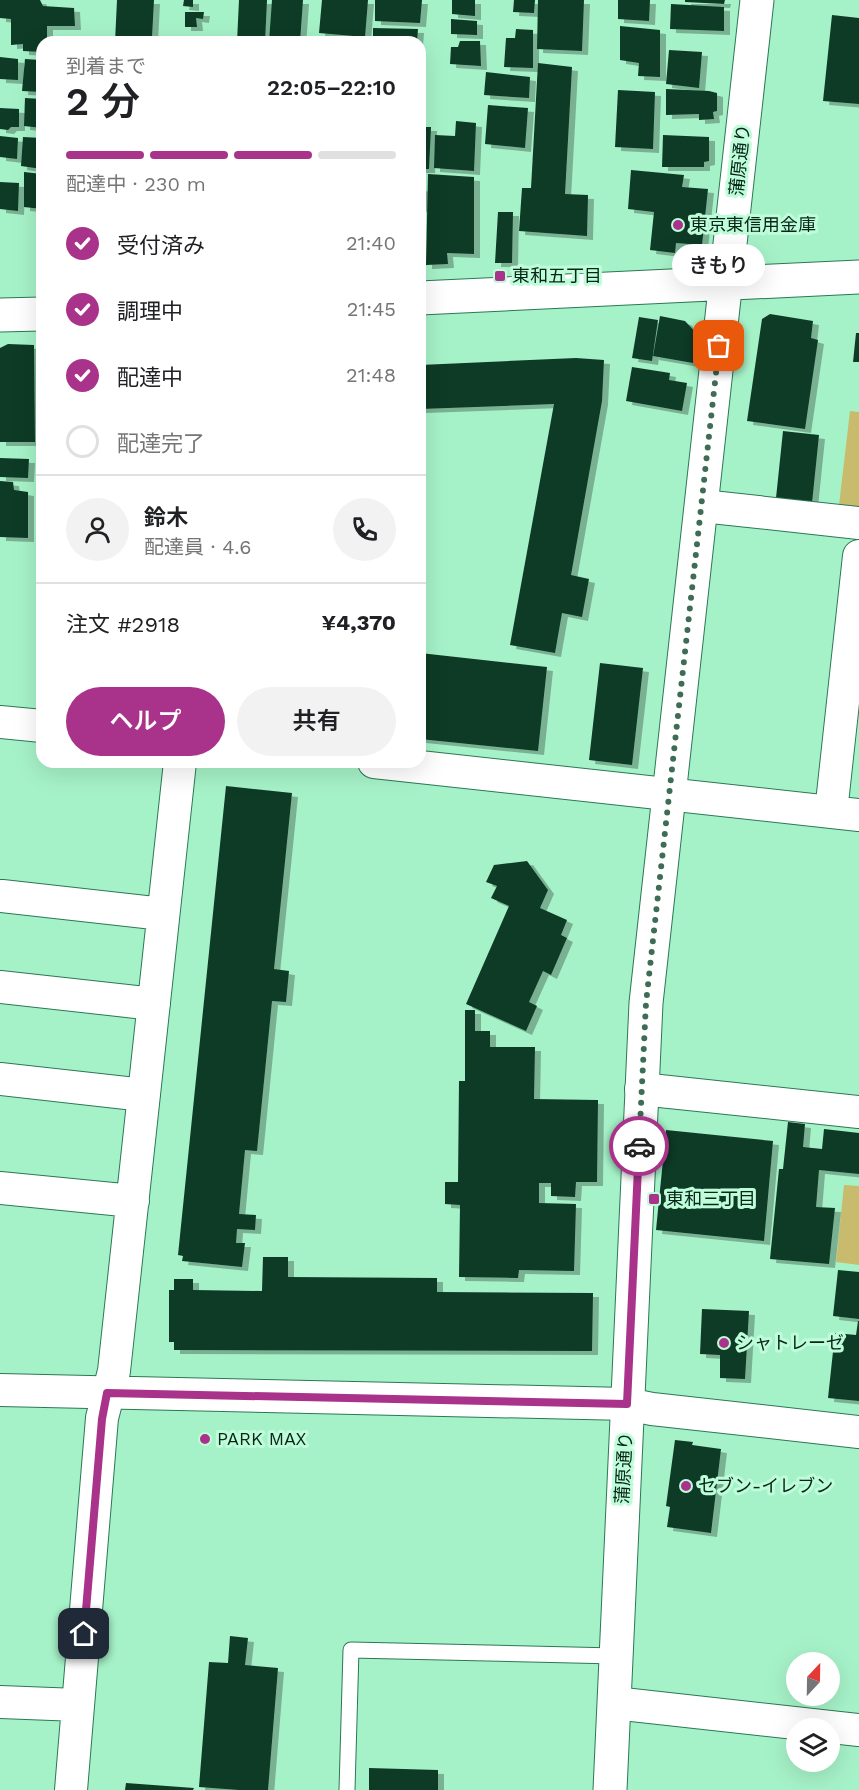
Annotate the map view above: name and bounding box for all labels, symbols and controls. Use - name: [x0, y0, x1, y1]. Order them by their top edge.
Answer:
- text: 到着まで: [66, 54, 146, 78]
- text: 22:05–22:10: [267, 75, 396, 100]
- text: 2 分: [66, 79, 140, 124]
- street label: 蒲原通り: [725, 123, 754, 197]
- text: 配達中 · 230 m: [66, 172, 206, 196]
- place label: 東京東信用金庫: [690, 214, 816, 235]
- marker: 東京東信用金庫: [671, 218, 685, 232]
- icon: check: [66, 227, 99, 260]
- text: 21:40: [346, 231, 396, 255]
- text: 受付済み: [117, 233, 205, 258]
- callout: きもり: [672, 244, 766, 286]
- text: きもり: [689, 253, 749, 277]
- place label: 東和五丁目: [512, 265, 602, 286]
- marker: 東和五丁目: [493, 269, 507, 283]
- icon: check: [66, 293, 99, 326]
- text: 21:45: [347, 297, 396, 321]
- text: 調理中: [117, 299, 183, 324]
- pin: [693, 320, 744, 371]
- icon: bag: [702, 329, 735, 362]
- icon: check: [66, 359, 99, 392]
- text: 21:48: [346, 363, 396, 387]
- text: 配達中: [117, 365, 183, 390]
- text: 配達完了: [117, 431, 205, 456]
- button: person: [66, 498, 129, 561]
- button: phone: [333, 498, 396, 561]
- text: 鈴木: [144, 505, 188, 530]
- text: 配達員 · 4.6: [144, 535, 251, 559]
- text: ¥4,370: [321, 610, 396, 635]
- text: 注文 #2918: [66, 612, 180, 637]
- button: ヘルプ: [66, 687, 225, 756]
- button: 共有: [237, 687, 396, 756]
- courier: [609, 1116, 669, 1176]
- icon: car: [623, 1130, 656, 1163]
- place label: 東和三丁目: [666, 1188, 756, 1209]
- marker: 東和三丁目: [647, 1192, 661, 1206]
- place label: シャトレーゼ: [736, 1332, 844, 1353]
- marker: シャトレーゼ: [717, 1336, 731, 1350]
- place label: PARK MAX: [217, 1428, 307, 1449]
- street label: 蒲原通り: [611, 1431, 636, 1504]
- marker: PARK MAX: [198, 1432, 212, 1446]
- place label: セブン-イレブン: [698, 1475, 833, 1496]
- marker: セブン-イレブン: [679, 1479, 693, 1493]
- pin: [58, 1608, 109, 1659]
- icon: home: [67, 1617, 100, 1650]
- north arrow: [786, 1652, 840, 1706]
- map controls: [786, 1652, 840, 1772]
- button: layers: [786, 1718, 840, 1772]

